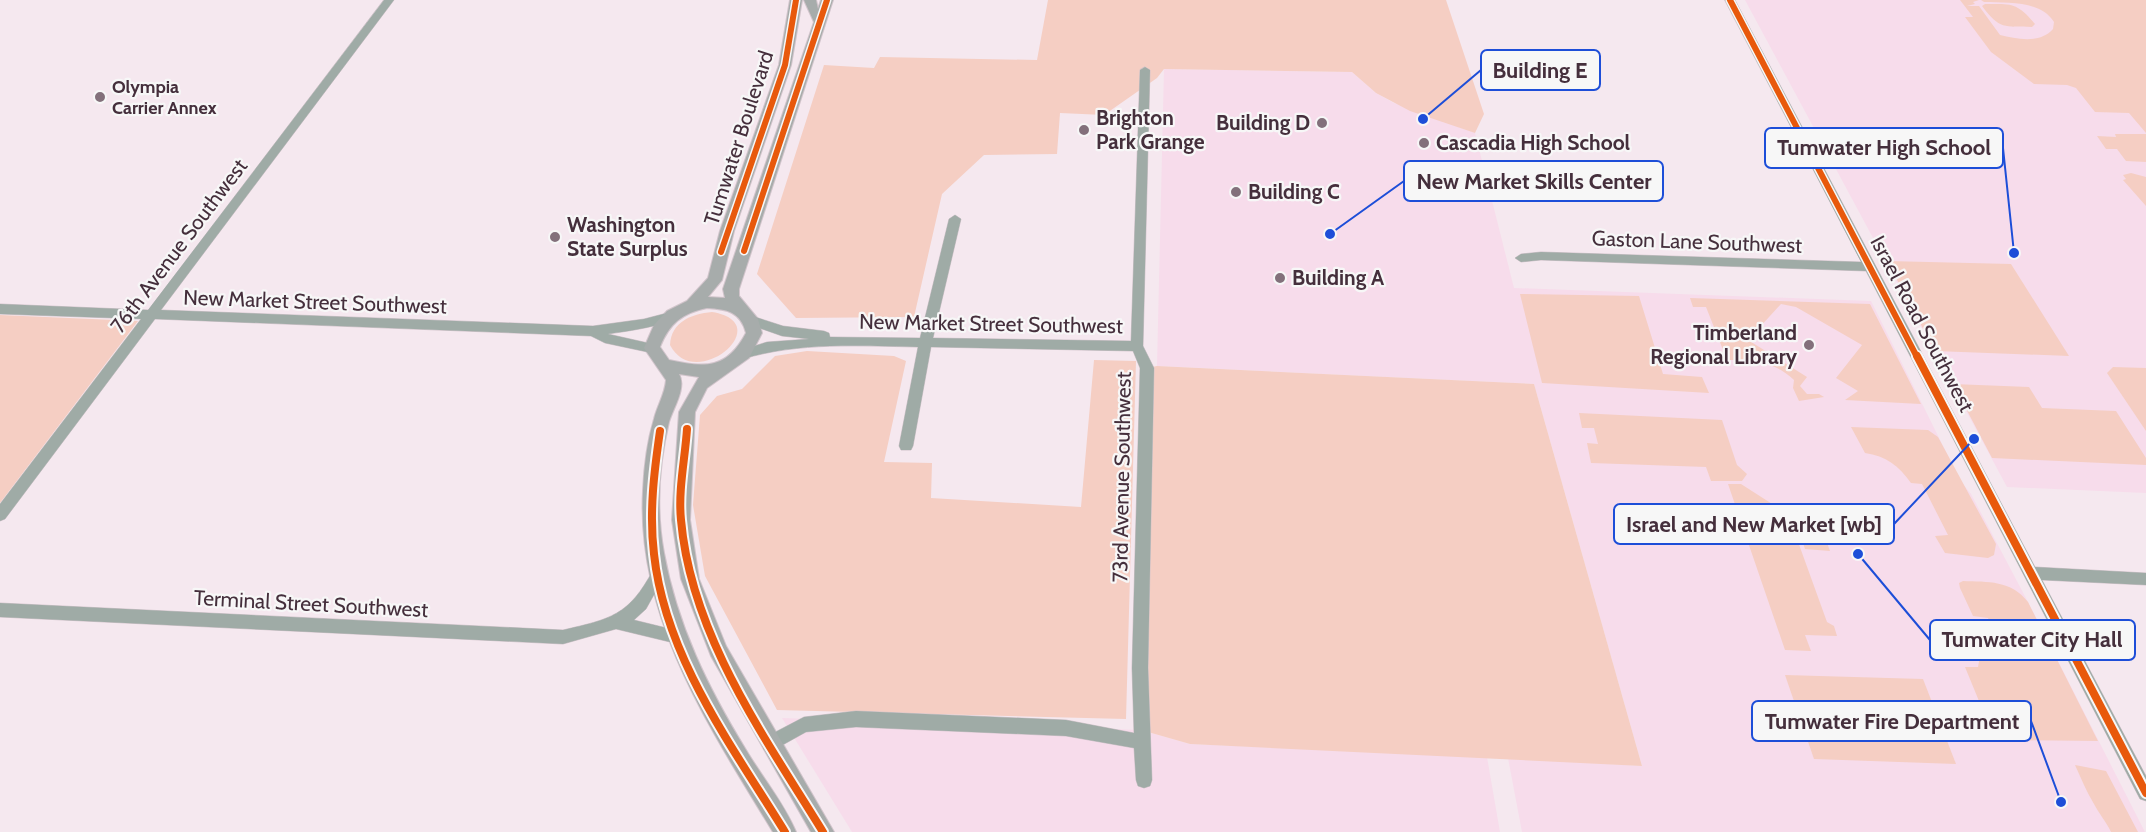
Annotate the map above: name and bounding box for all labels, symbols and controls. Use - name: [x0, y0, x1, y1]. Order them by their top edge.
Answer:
- street label: Tumwater Boulevard: [699, 48, 778, 228]
- callout: Building E: [1481, 50, 1600, 90]
- text: Building E: [1492, 57, 1588, 84]
- place label: Olympia Carrier Annex: [112, 76, 217, 119]
- marker: Olympia Carrier Annex: [93, 90, 107, 104]
- place label: Brighton Park Grange: [1096, 105, 1205, 154]
- place label: Building D: [1216, 110, 1310, 135]
- marker: Building D: [1315, 116, 1329, 130]
- marker: Brighton Park Grange: [1077, 123, 1091, 137]
- callout: Tumwater High School: [1765, 128, 2003, 168]
- place label: Cascadia High School: [1436, 130, 1631, 155]
- text: Tumwater High School: [1777, 134, 1991, 161]
- marker: Cascadia High School: [1417, 136, 1431, 150]
- street label: 76th Avenue Southwest: [105, 154, 252, 338]
- callout: New Market Skills Center: [1404, 161, 1663, 201]
- text: New Market Skills Center: [1416, 168, 1652, 195]
- place label: Building C: [1248, 179, 1340, 204]
- marker: Building C: [1229, 185, 1243, 199]
- place label: Washington State Surplus: [567, 212, 688, 261]
- street label: Gaston Lane Southwest: [1591, 225, 1803, 258]
- marker: Washington State Surplus: [548, 230, 562, 244]
- street label: Israel Road Southwest: [1865, 231, 1979, 416]
- place label: Building A: [1292, 265, 1385, 290]
- marker: Building A: [1273, 271, 1287, 285]
- street label: New Market Street Southwest: [183, 284, 447, 319]
- street label: New Market Street Southwest: [859, 309, 1123, 338]
- place label: Timberland Regional Library: [1650, 320, 1798, 369]
- marker: Timberland Regional Library: [1802, 338, 1816, 352]
- street label: 73rd Avenue Southwest: [1107, 371, 1136, 583]
- callout: Israel and New Market [wb]: [1614, 504, 1894, 544]
- text: Israel and New Market [wb]: [1626, 511, 1882, 538]
- street label: Terminal Street Southwest: [193, 585, 429, 622]
- callout: Tumwater City Hall: [1930, 620, 2135, 660]
- text: Tumwater City Hall: [1941, 626, 2123, 653]
- callout: Tumwater Fire Department: [1752, 701, 2031, 741]
- text: Tumwater Fire Department: [1765, 708, 2020, 735]

